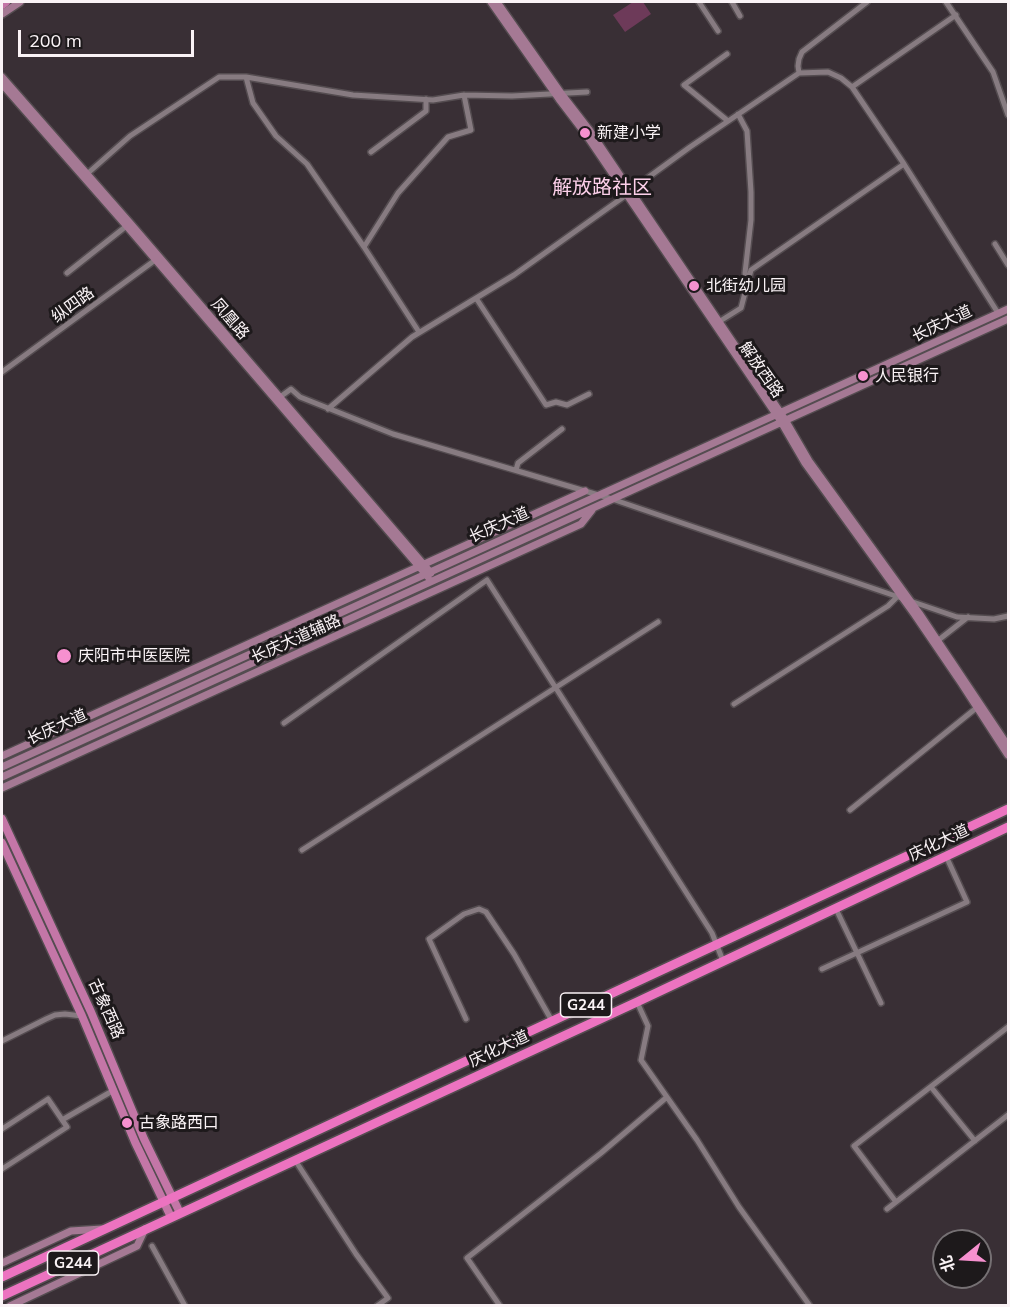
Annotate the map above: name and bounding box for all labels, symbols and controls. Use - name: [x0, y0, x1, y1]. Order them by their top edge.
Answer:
- scale bar: [21, 18, 196, 56]
- text: 200 m: [29, 29, 82, 52]
- place label: 新建小学: [597, 123, 661, 143]
- marker: 新建小学: [578, 126, 592, 140]
- district label: 解放路社区: [552, 176, 652, 200]
- place label: 北街幼儿园: [706, 276, 786, 296]
- marker: 北街幼儿园: [687, 279, 701, 293]
- street label: 纵四路: [48, 283, 98, 327]
- street label: 凤凰路: [207, 295, 253, 343]
- street label: 长庆大道: [909, 302, 975, 346]
- street label: 解放西路: [735, 338, 787, 402]
- place label: 人民银行: [875, 366, 939, 386]
- marker: 人民银行: [856, 369, 870, 383]
- street label: 长庆大道: [466, 503, 532, 547]
- street label: 长庆大道辅路: [248, 611, 344, 667]
- place label: 庆阳市中医医院: [78, 646, 190, 666]
- marker: 庆阳市中医医院: [55, 647, 73, 665]
- street label: 长庆大道: [24, 705, 90, 749]
- street label: 庆化大道: [906, 821, 972, 865]
- street label: 古象西路: [84, 976, 128, 1042]
- road number: G244: [560, 993, 612, 1017]
- street label: 庆化大道: [466, 1027, 532, 1071]
- place label: 古象路西口: [139, 1113, 219, 1133]
- marker: 古象路西口: [120, 1116, 134, 1130]
- north arrow: [932, 1229, 992, 1289]
- road number: G244: [48, 1251, 98, 1275]
- text: 北: [935, 1253, 959, 1275]

